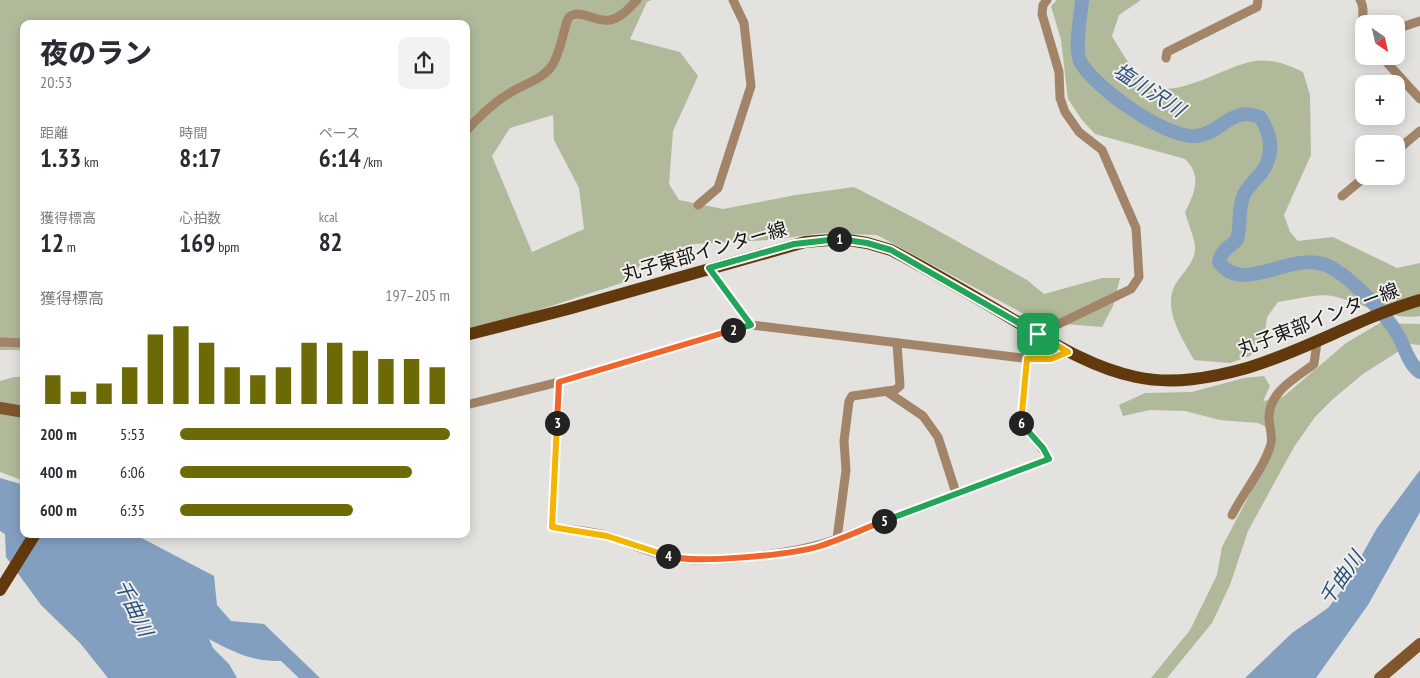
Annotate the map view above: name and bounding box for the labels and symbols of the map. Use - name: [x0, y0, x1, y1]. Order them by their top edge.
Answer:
- north arrow: [1355, 15, 1405, 65]
- water label: 塩川沢川: [1108, 57, 1191, 124]
- street label: 丸子東部インター線: [618, 216, 790, 286]
- pin: 1: [826, 226, 852, 252]
- street label: 丸子東部インター線: [1234, 277, 1402, 361]
- pin: [1017, 313, 1059, 355]
- pin: 2: [720, 318, 746, 342]
- pin: 3: [544, 410, 570, 436]
- pin: 6: [1008, 410, 1034, 436]
- pin: 5: [872, 508, 896, 534]
- pin: 4: [656, 544, 680, 568]
- water label: 千曲川: [1313, 544, 1370, 610]
- water label: 千曲川: [109, 575, 160, 642]

